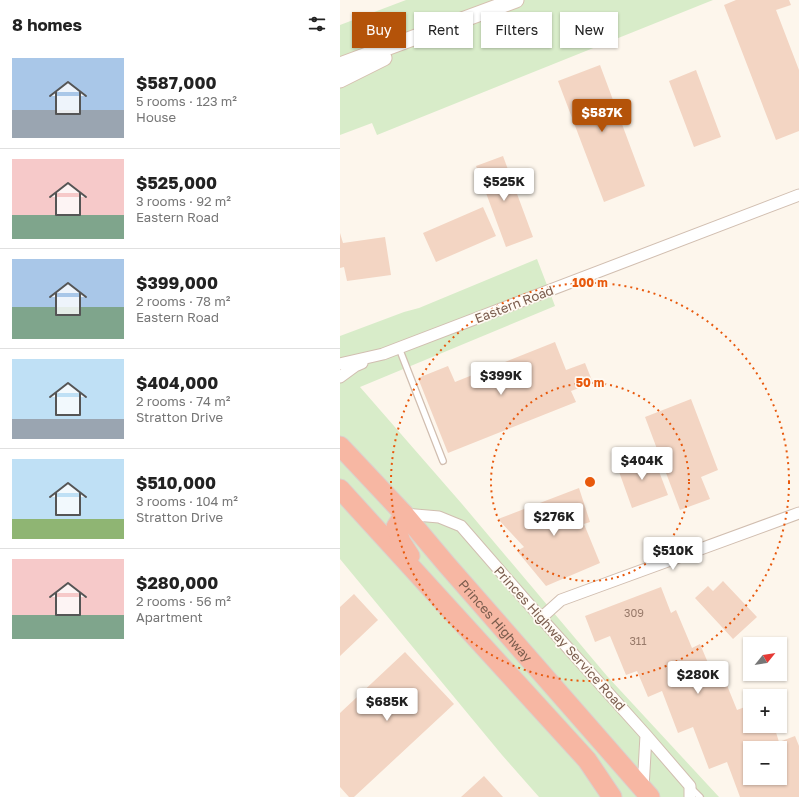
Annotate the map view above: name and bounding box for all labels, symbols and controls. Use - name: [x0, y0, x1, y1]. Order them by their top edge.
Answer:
- chip: Buy: [352, 12, 406, 48]
- chip: Rent: [414, 12, 473, 48]
- chip: Filters: [481, 12, 552, 48]
- chip: New: [560, 12, 618, 48]
- icon: filters: [306, 13, 328, 35]
- text: 8 homes: [12, 14, 82, 35]
- text: $587,000: [136, 72, 217, 93]
- icon: home: [44, 74, 92, 122]
- text: 5 rooms · 123 m²: [136, 93, 237, 109]
- pin: $587K: [574, 99, 630, 133]
- text: $587K: [581, 104, 623, 120]
- text: House: [136, 109, 176, 125]
- pin: $525K: [476, 168, 532, 202]
- text: $525,000: [136, 172, 217, 193]
- text: $525K: [483, 173, 525, 189]
- icon: home: [44, 175, 92, 223]
- text: 3 rooms · 92 m²: [136, 193, 231, 209]
- text: Eastern Road: [136, 209, 219, 225]
- text: $399,000: [136, 272, 218, 293]
- icon: home: [44, 275, 92, 323]
- text: 100 m: [572, 275, 608, 290]
- street label: Eastern Road: [472, 282, 556, 326]
- text: 2 rooms · 78 m²: [136, 293, 230, 309]
- text: Eastern Road: [136, 309, 219, 325]
- pin: $399K: [473, 362, 529, 396]
- text: $399K: [480, 367, 522, 383]
- text: $404,000: [136, 372, 218, 393]
- icon: home: [44, 375, 92, 423]
- text: 50 m: [576, 375, 604, 390]
- text: 2 rooms · 74 m²: [136, 393, 230, 409]
- text: Stratton Drive: [136, 409, 223, 425]
- pin: $404K: [614, 447, 670, 481]
- text: $404K: [621, 452, 663, 468]
- text: $510,000: [136, 472, 216, 493]
- icon: home: [44, 475, 92, 523]
- centre of rings: [583, 475, 597, 489]
- text: 3 rooms · 104 m²: [136, 493, 238, 509]
- pin: $276K: [526, 503, 582, 537]
- text: $276K: [533, 508, 575, 524]
- text: Stratton Drive: [136, 509, 223, 525]
- pin: $510K: [645, 537, 701, 571]
- text: $510K: [652, 542, 694, 558]
- street label: Princes Highway Service Road: [491, 563, 629, 713]
- text: $280,000: [136, 572, 218, 593]
- icon: home: [44, 575, 92, 623]
- street label: Princes Highway: [455, 576, 536, 665]
- text: 2 rooms · 56 m²: [136, 593, 231, 609]
- house number: 309: [624, 606, 644, 619]
- text: Apartment: [136, 609, 203, 625]
- house number: 311: [629, 634, 647, 647]
- north arrow: [743, 637, 787, 681]
- map controls: [743, 637, 787, 785]
- pin: $280K: [670, 661, 726, 695]
- text: $280K: [677, 666, 719, 682]
- pin: $685K: [359, 688, 415, 722]
- button: +: [743, 689, 787, 733]
- text: $685K: [366, 693, 408, 709]
- button: −: [743, 741, 787, 785]

